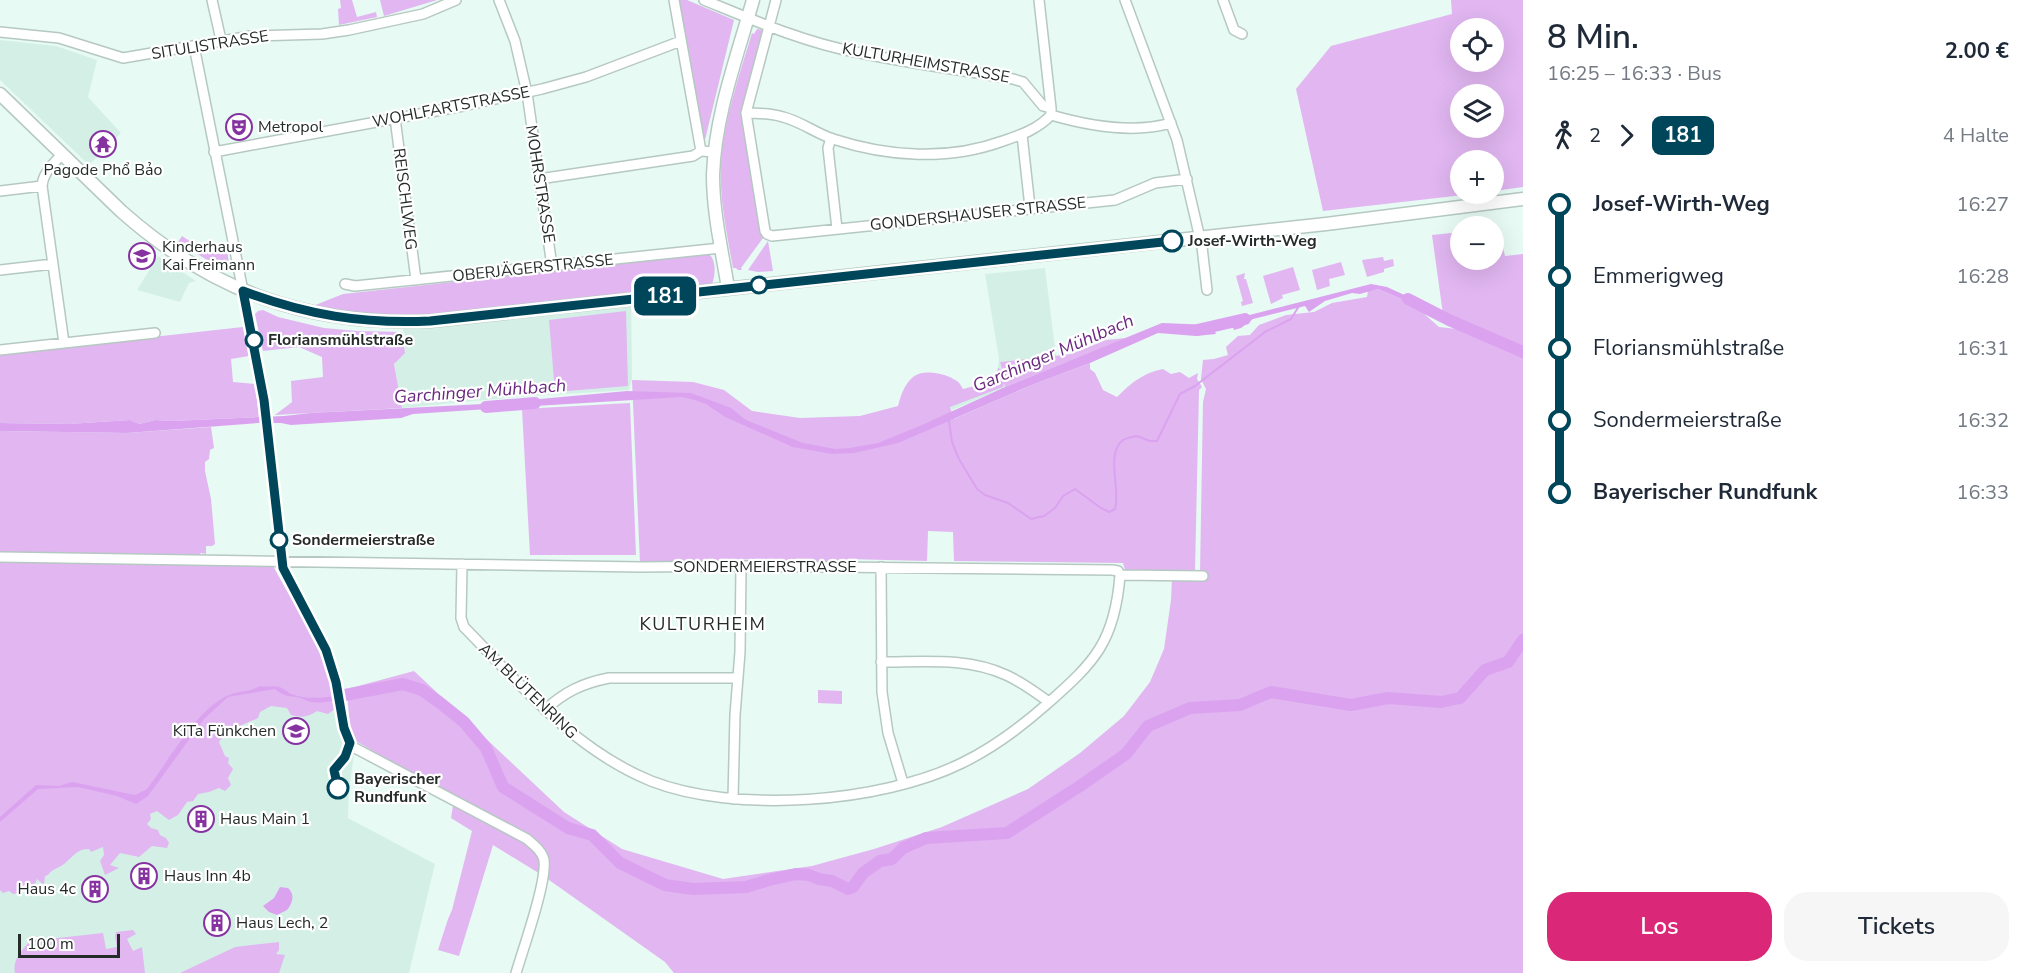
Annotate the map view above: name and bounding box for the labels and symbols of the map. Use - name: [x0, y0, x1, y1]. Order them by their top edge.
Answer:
- street label: SITULISTRASSE: [150, 25, 270, 65]
- street label: KULTURHEIMSTRASSE: [841, 37, 1011, 89]
- street label: WOHLFARTSTRASSE: [370, 81, 532, 133]
- theatre icon: Metropol: [224, 112, 254, 142]
- place label: Metropol: [258, 116, 324, 138]
- street label: MOHRSTRASSE: [520, 123, 560, 245]
- temple icon: Pagode Phổ Bảo: [88, 129, 118, 159]
- street label: REISCHLWEG: [388, 147, 422, 251]
- place label: Pagode Phổ Bảo: [44, 159, 163, 181]
- street label: GONDERSHAUSER STRASSE: [869, 192, 1087, 236]
- marker: Josef-Wirth-Weg: [1161, 230, 1183, 252]
- place label: Josef-Wirth-Weg: [1187, 230, 1317, 252]
- place label: Kinderhaus Kai Freimann: [162, 236, 255, 276]
- school or university icon: Kinderhaus Kai Freimann: [127, 241, 157, 271]
- street label: OBERJÄGERSTRASSE: [451, 249, 615, 287]
- line badge: 181: [630, 276, 700, 316]
- unlabelled marker: [750, 276, 768, 294]
- water label: Garchinger Mühlbach: [969, 308, 1137, 398]
- place label: Floriansmühlstraße: [268, 329, 413, 351]
- marker: Floriansmühlstraße: [245, 331, 263, 349]
- water label: Garchinger Mühlbach: [393, 373, 567, 409]
- place label: Sondermeierstraße: [292, 529, 435, 551]
- marker: Sondermeierstraße: [270, 531, 288, 549]
- street label: SONDERMEIERSTRASSE: [673, 556, 857, 578]
- district label: KULTURHEIM: [640, 612, 766, 636]
- street label: AM BLÜTENRING: [474, 638, 582, 744]
- school or university icon: KiTa Fünkchen: [281, 716, 311, 746]
- place label: KiTa Fünkchen: [173, 720, 276, 742]
- place label: Bayerischer Rundfunk: [354, 768, 441, 808]
- marker: Bayerischer Rundfunk: [327, 777, 349, 799]
- building icon: Haus Main 1: [186, 804, 216, 834]
- place label: Haus Main 1: [220, 808, 310, 830]
- building icon: Haus Inn 4b: [129, 861, 159, 891]
- place label: Haus Inn 4b: [164, 865, 251, 887]
- building icon: Haus 4c: [80, 874, 110, 904]
- place label: Haus 4c: [18, 878, 77, 900]
- building icon: Haus Lech, 2: [202, 908, 232, 938]
- place label: Haus Lech, 2: [236, 912, 328, 934]
- scale bar: [18, 931, 120, 958]

